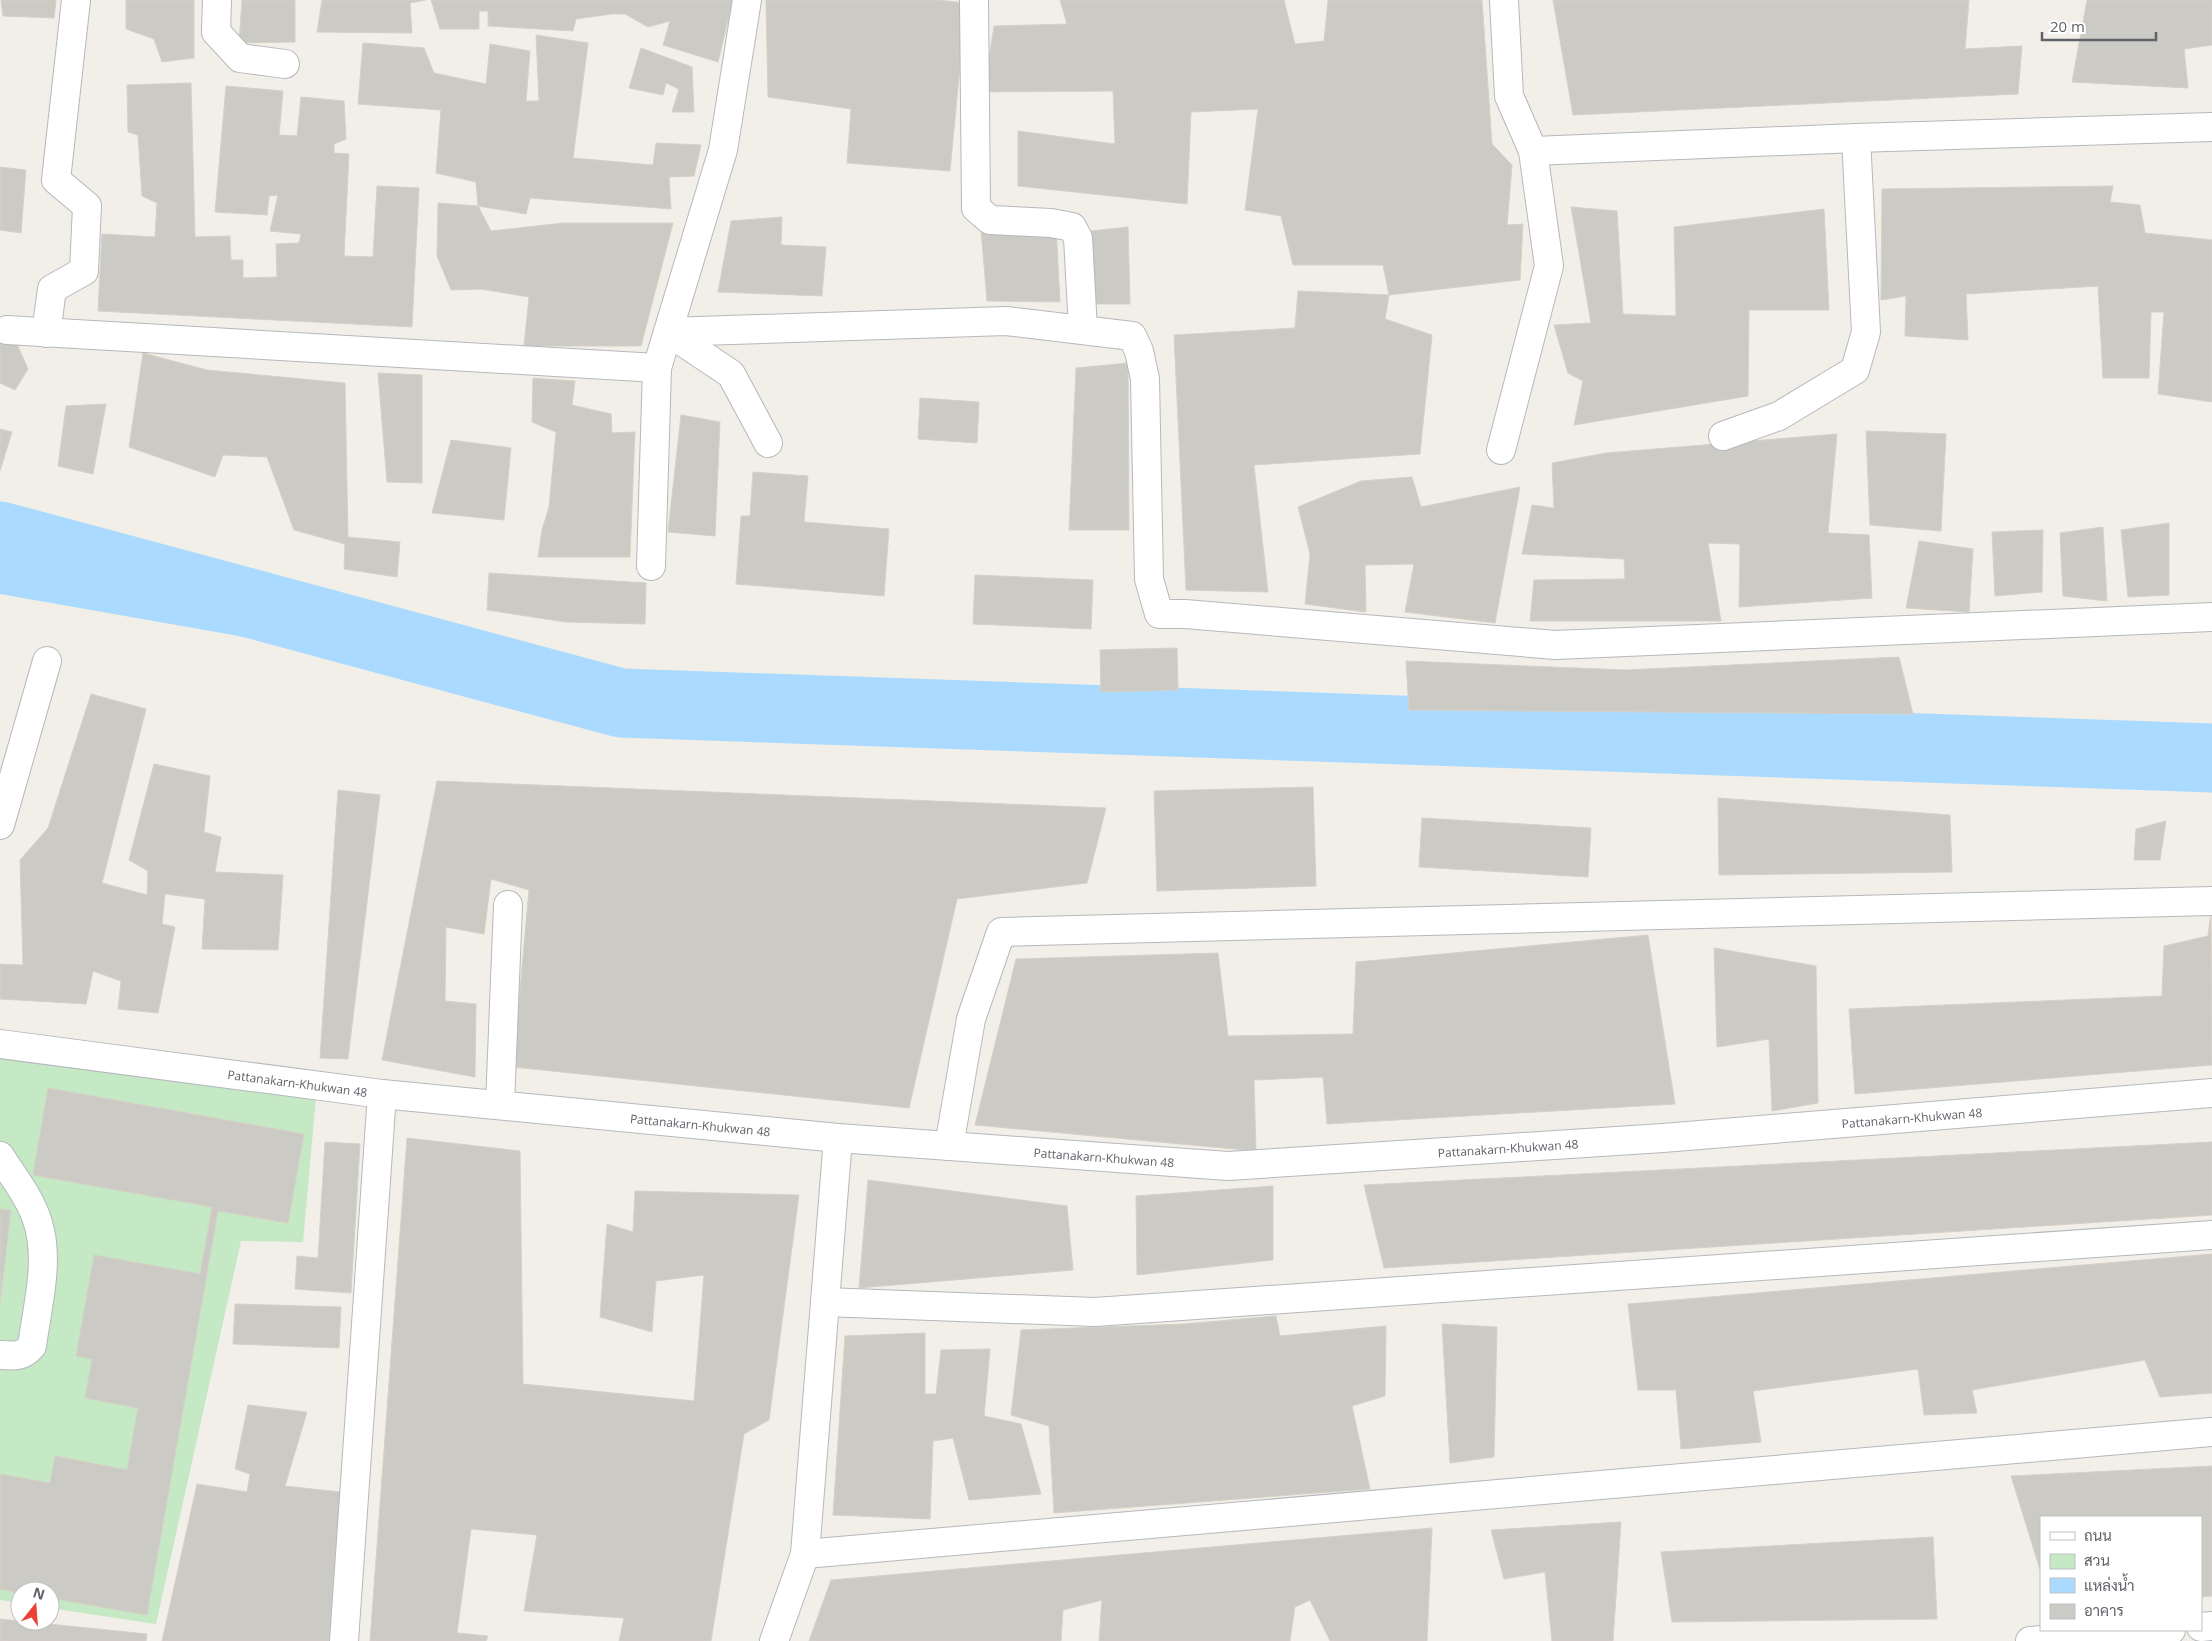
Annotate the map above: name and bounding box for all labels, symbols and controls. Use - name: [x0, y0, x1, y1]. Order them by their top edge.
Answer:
- scale bar: [2042, 10, 2156, 42]
- text: 20 m: [2050, 16, 2085, 36]
- street label: Pattanakarn-Khukwan 48: [227, 1065, 369, 1101]
- street label: Pattanakarn-Khukwan 48: [1841, 1103, 1983, 1132]
- street label: Pattanakarn-Khukwan 48: [629, 1109, 771, 1140]
- street label: Pattanakarn-Khukwan 48: [1437, 1135, 1579, 1161]
- street label: Pattanakarn-Khukwan 48: [1033, 1144, 1175, 1171]
- legend: [2040, 1516, 2202, 1631]
- text: ถนน: [2084, 1525, 2112, 1545]
- text: สวน: [2084, 1550, 2110, 1570]
- text: แหล่งน้ำ: [2084, 1573, 2135, 1595]
- north arrow: [10, 1581, 60, 1631]
- text: N: [31, 1582, 47, 1604]
- text: อาคาร: [2084, 1600, 2124, 1620]

